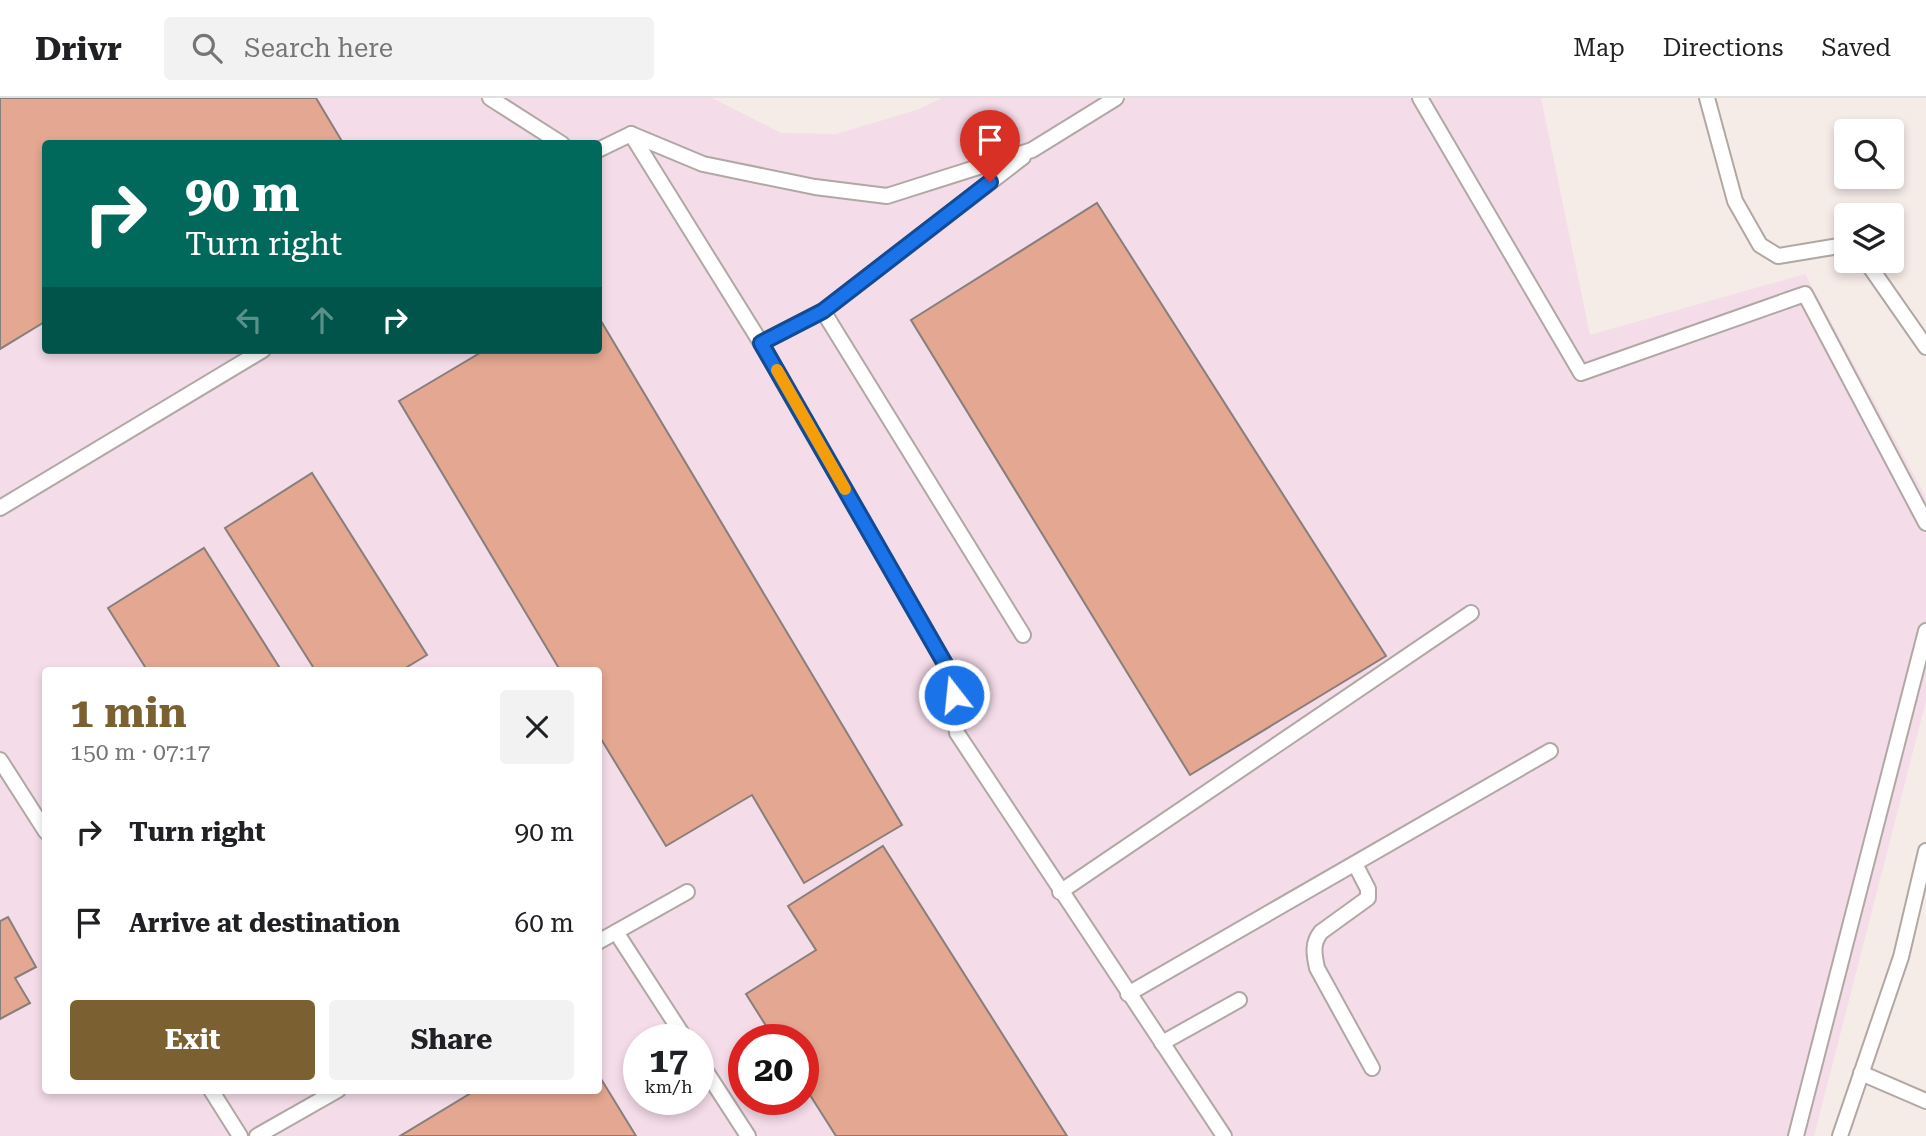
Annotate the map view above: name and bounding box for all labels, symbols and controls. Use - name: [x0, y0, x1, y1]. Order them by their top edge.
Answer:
- search box: [164, 17, 654, 80]
- text: Drivr: [35, 29, 122, 68]
- icon: search: [188, 29, 226, 67]
- text: Search here: [244, 33, 393, 63]
- text: Map: [1573, 34, 1625, 62]
- text: Directions: [1663, 34, 1783, 62]
- text: Saved: [1821, 34, 1891, 62]
- pin: [960, 110, 1020, 182]
- map controls: [1834, 119, 1904, 273]
- button: search: [1834, 119, 1904, 189]
- icon: arrive: [971, 121, 1009, 159]
- text: 90 m: [185, 166, 300, 223]
- icon: right: [70, 168, 161, 259]
- button: layers: [1834, 203, 1904, 273]
- text: Turn right: [185, 225, 342, 263]
- icon: left: [230, 301, 268, 339]
- icon: ahead: [303, 301, 341, 339]
- icon: right: [376, 301, 414, 339]
- position arrow: [917, 658, 991, 732]
- text: 1 min: [70, 688, 187, 737]
- button: close: [500, 690, 574, 764]
- text: 150 m · 07:17: [70, 739, 210, 766]
- icon: right: [70, 813, 108, 851]
- text: Turn right: [129, 817, 265, 847]
- text: 90 m: [515, 817, 574, 847]
- icon: arrive: [70, 904, 108, 942]
- text: Arrive at destination: [129, 908, 400, 938]
- text: 60 m: [515, 908, 574, 938]
- button: Exit: [70, 1000, 315, 1080]
- button: Share: [329, 1000, 574, 1080]
- speed limit sign: 20: [728, 1024, 819, 1115]
- text: 17: [649, 1040, 688, 1081]
- text: km/h: [644, 1076, 693, 1097]

